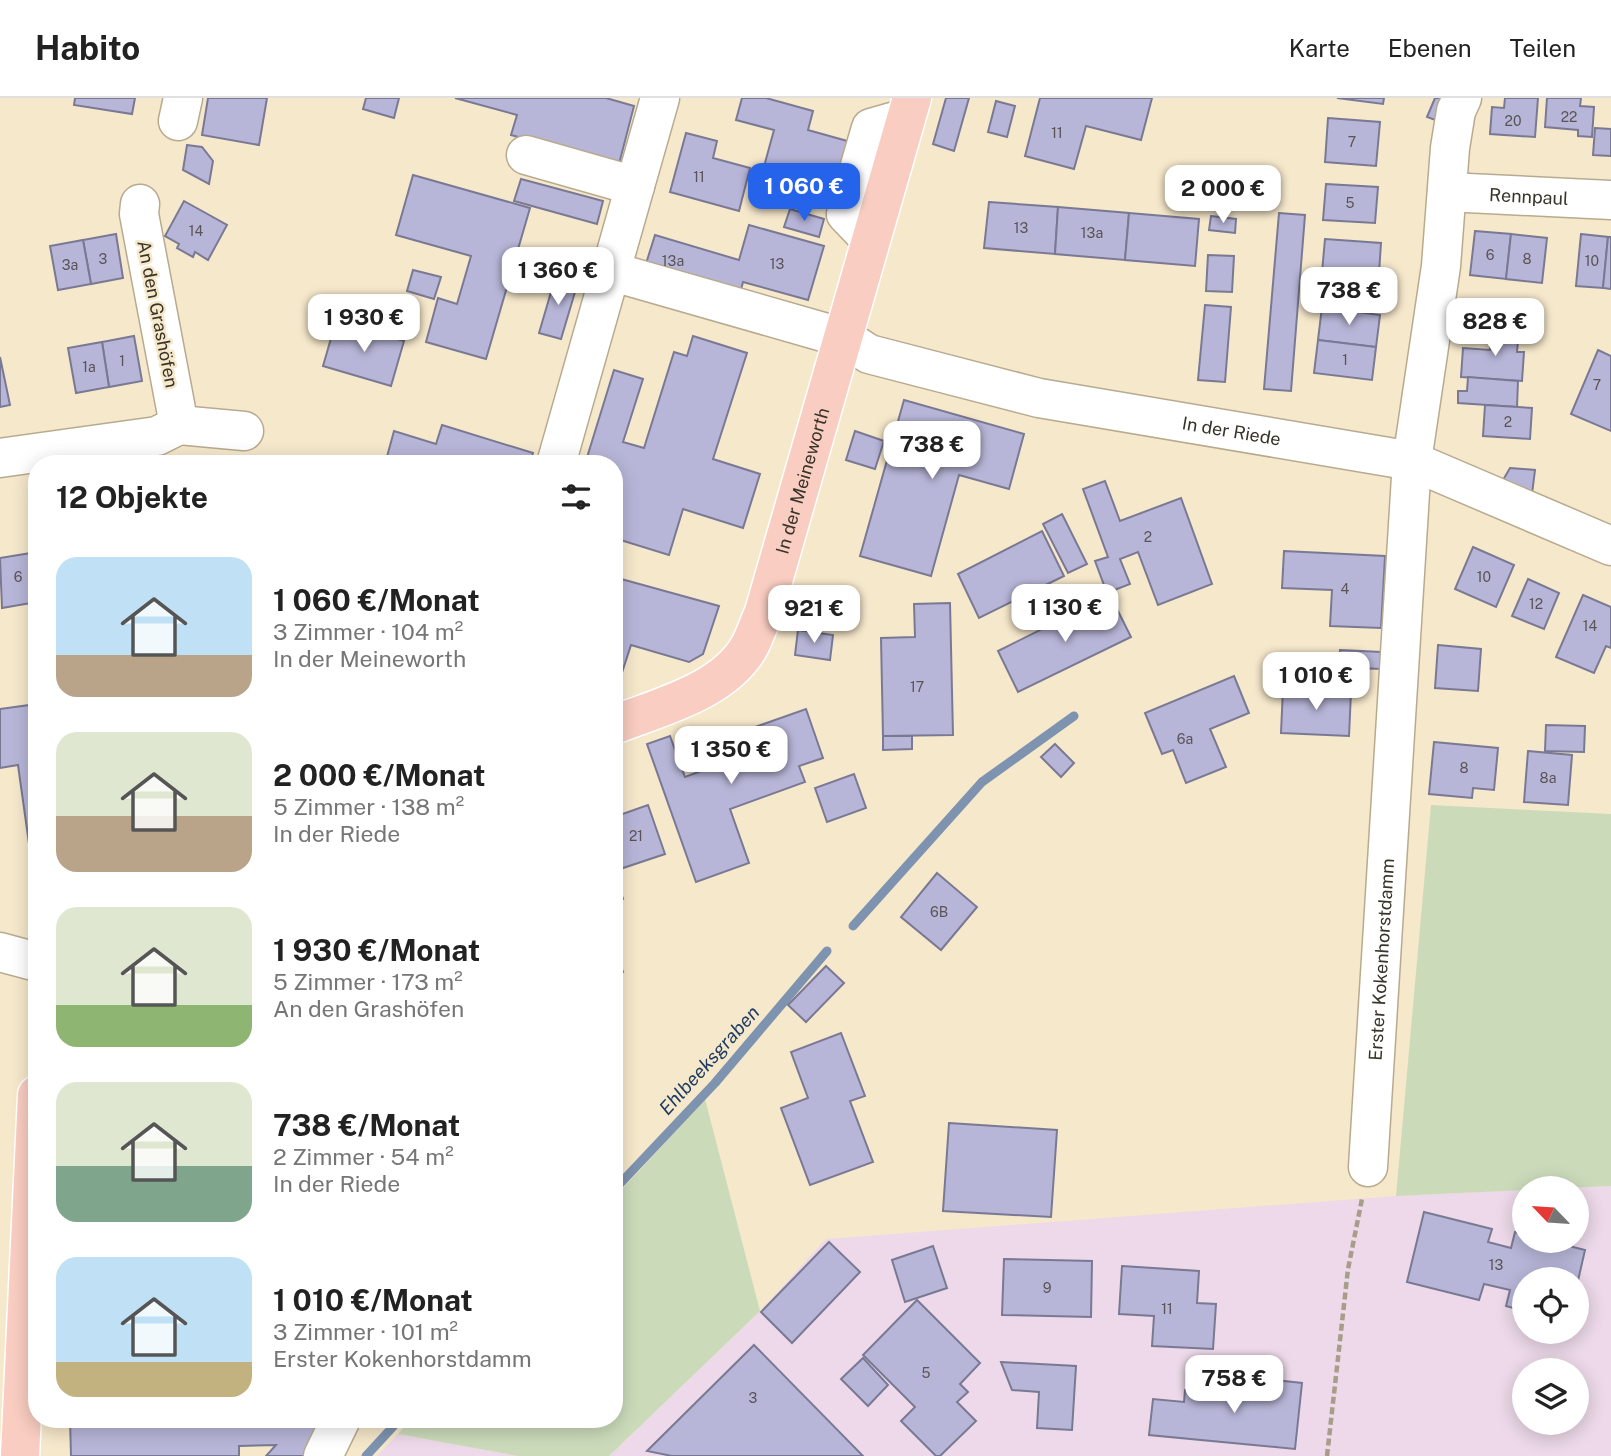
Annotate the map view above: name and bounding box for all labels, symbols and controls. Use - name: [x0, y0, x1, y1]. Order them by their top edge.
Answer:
- text: Habito: [35, 29, 140, 67]
- text: Karte: [1289, 34, 1350, 62]
- text: Ebenen: [1388, 34, 1472, 62]
- text: Teilen: [1510, 34, 1576, 62]
- house number: 22: [1561, 109, 1577, 125]
- house number: 20: [1505, 113, 1521, 129]
- house number: 11: [1051, 125, 1063, 141]
- house number: 7: [1348, 134, 1356, 150]
- pin: 1 060 €: [739, 164, 869, 223]
- pin: 2 000 €: [1158, 166, 1288, 225]
- house number: 11: [693, 169, 705, 185]
- text: 1 060 €: [764, 172, 844, 199]
- text: 2 000 €: [1181, 174, 1265, 201]
- street label: Rennpaul: [1489, 184, 1569, 208]
- house number: 5: [1346, 195, 1355, 211]
- house number: 13: [1014, 220, 1028, 236]
- house number: 14: [189, 223, 203, 239]
- house number: 13a: [1081, 225, 1103, 241]
- street label: An den Grashöfen: [133, 239, 183, 389]
- house number: 6: [1486, 247, 1495, 263]
- pin: 1 360 €: [493, 248, 623, 307]
- house number: 3: [99, 251, 108, 267]
- house number: 8: [1522, 251, 1532, 267]
- house number: 13a: [662, 253, 684, 269]
- house number: 10: [1585, 253, 1599, 269]
- text: 1 360 €: [518, 256, 598, 283]
- house number: 13: [770, 256, 784, 272]
- house number: 3a: [62, 257, 78, 273]
- pin: 738 €: [1300, 268, 1398, 327]
- text: 738 €: [1316, 276, 1382, 303]
- pin: 1 930 €: [299, 294, 429, 354]
- pin: 828 €: [1446, 299, 1544, 358]
- text: 1 930 €: [324, 303, 404, 330]
- text: 828 €: [1462, 307, 1528, 334]
- house number: 1: [1342, 352, 1348, 368]
- house number: 1: [119, 353, 125, 369]
- house number: 1a: [82, 359, 96, 375]
- house number: 7: [1593, 377, 1601, 393]
- street label: In der Meineworth: [771, 405, 833, 556]
- street label: In der Riede: [1181, 412, 1282, 449]
- house number: 2: [1504, 414, 1512, 430]
- pin: 738 €: [883, 422, 981, 481]
- text: 738 €: [899, 430, 965, 457]
- icon: filters: [557, 478, 595, 516]
- text: 12 Objekte: [56, 479, 208, 515]
- house number: 2: [1144, 529, 1152, 545]
- house number: 6: [14, 569, 23, 585]
- house number: 10: [1477, 569, 1491, 585]
- house number: 4: [1341, 581, 1350, 597]
- text: 1 060 €/Monat: [273, 582, 480, 618]
- pin: 1 130 €: [1000, 584, 1130, 644]
- icon: home: [112, 585, 196, 669]
- pin: 921 €: [765, 586, 863, 645]
- text: 1 130 €: [1027, 593, 1103, 620]
- text: 921 €: [784, 594, 844, 621]
- house number: 12: [1529, 596, 1543, 612]
- text: 3 Zimmer · 104 m²: [273, 618, 463, 645]
- house number: 14: [1583, 618, 1597, 634]
- text: In der Meineworth: [273, 645, 466, 672]
- pin: 1 010 €: [1251, 652, 1381, 712]
- text: 1 010 €: [1279, 661, 1353, 688]
- house number: 17: [910, 679, 924, 695]
- pin: 1 350 €: [666, 726, 796, 786]
- house number: 6a: [1177, 731, 1193, 747]
- text: 1 350 €: [691, 735, 771, 762]
- text: 2 000 €/Monat: [273, 757, 485, 793]
- icon: home: [112, 760, 196, 844]
- house number: 8: [1459, 760, 1469, 776]
- house number: 8a: [1540, 770, 1556, 786]
- text: 5 Zimmer · 138 m²: [273, 793, 464, 820]
- text: In der Riede: [273, 820, 400, 847]
- house number: 21: [629, 828, 643, 844]
- street label: Erster Kokenhorstdamm: [1364, 858, 1398, 1061]
- house number: 6B: [930, 904, 948, 920]
- text: 1 930 €/Monat: [273, 932, 480, 968]
- icon: home: [112, 935, 196, 1019]
- text: 5 Zimmer · 173 m²: [273, 968, 463, 995]
- text: An den Grashöfen: [273, 995, 464, 1022]
- water label: Ehlbeeksgraben: [654, 1001, 764, 1119]
- text: 738 €/Monat: [273, 1107, 460, 1143]
- icon: home: [112, 1110, 196, 1194]
- text: 2 Zimmer · 54 m²: [273, 1143, 454, 1170]
- text: In der Riede: [273, 1170, 400, 1197]
- north arrow: [1512, 1176, 1589, 1253]
- map controls: [1512, 1176, 1589, 1435]
- house number: 13: [1489, 1257, 1503, 1273]
- button: locate: [1512, 1267, 1589, 1344]
- house number: 9: [1043, 1280, 1052, 1296]
- text: 1 010 €/Monat: [273, 1282, 473, 1318]
- icon: home: [112, 1285, 196, 1369]
- house number: 11: [1161, 1301, 1173, 1317]
- text: 3 Zimmer · 101 m²: [273, 1318, 458, 1345]
- text: Erster Kokenhorstdamm: [273, 1345, 532, 1372]
- pin: 758 €: [1185, 1356, 1283, 1415]
- button: layers: [1512, 1358, 1589, 1435]
- text: 758 €: [1201, 1364, 1267, 1391]
- house number: 5: [922, 1365, 931, 1381]
- house number: 3: [749, 1390, 758, 1406]

